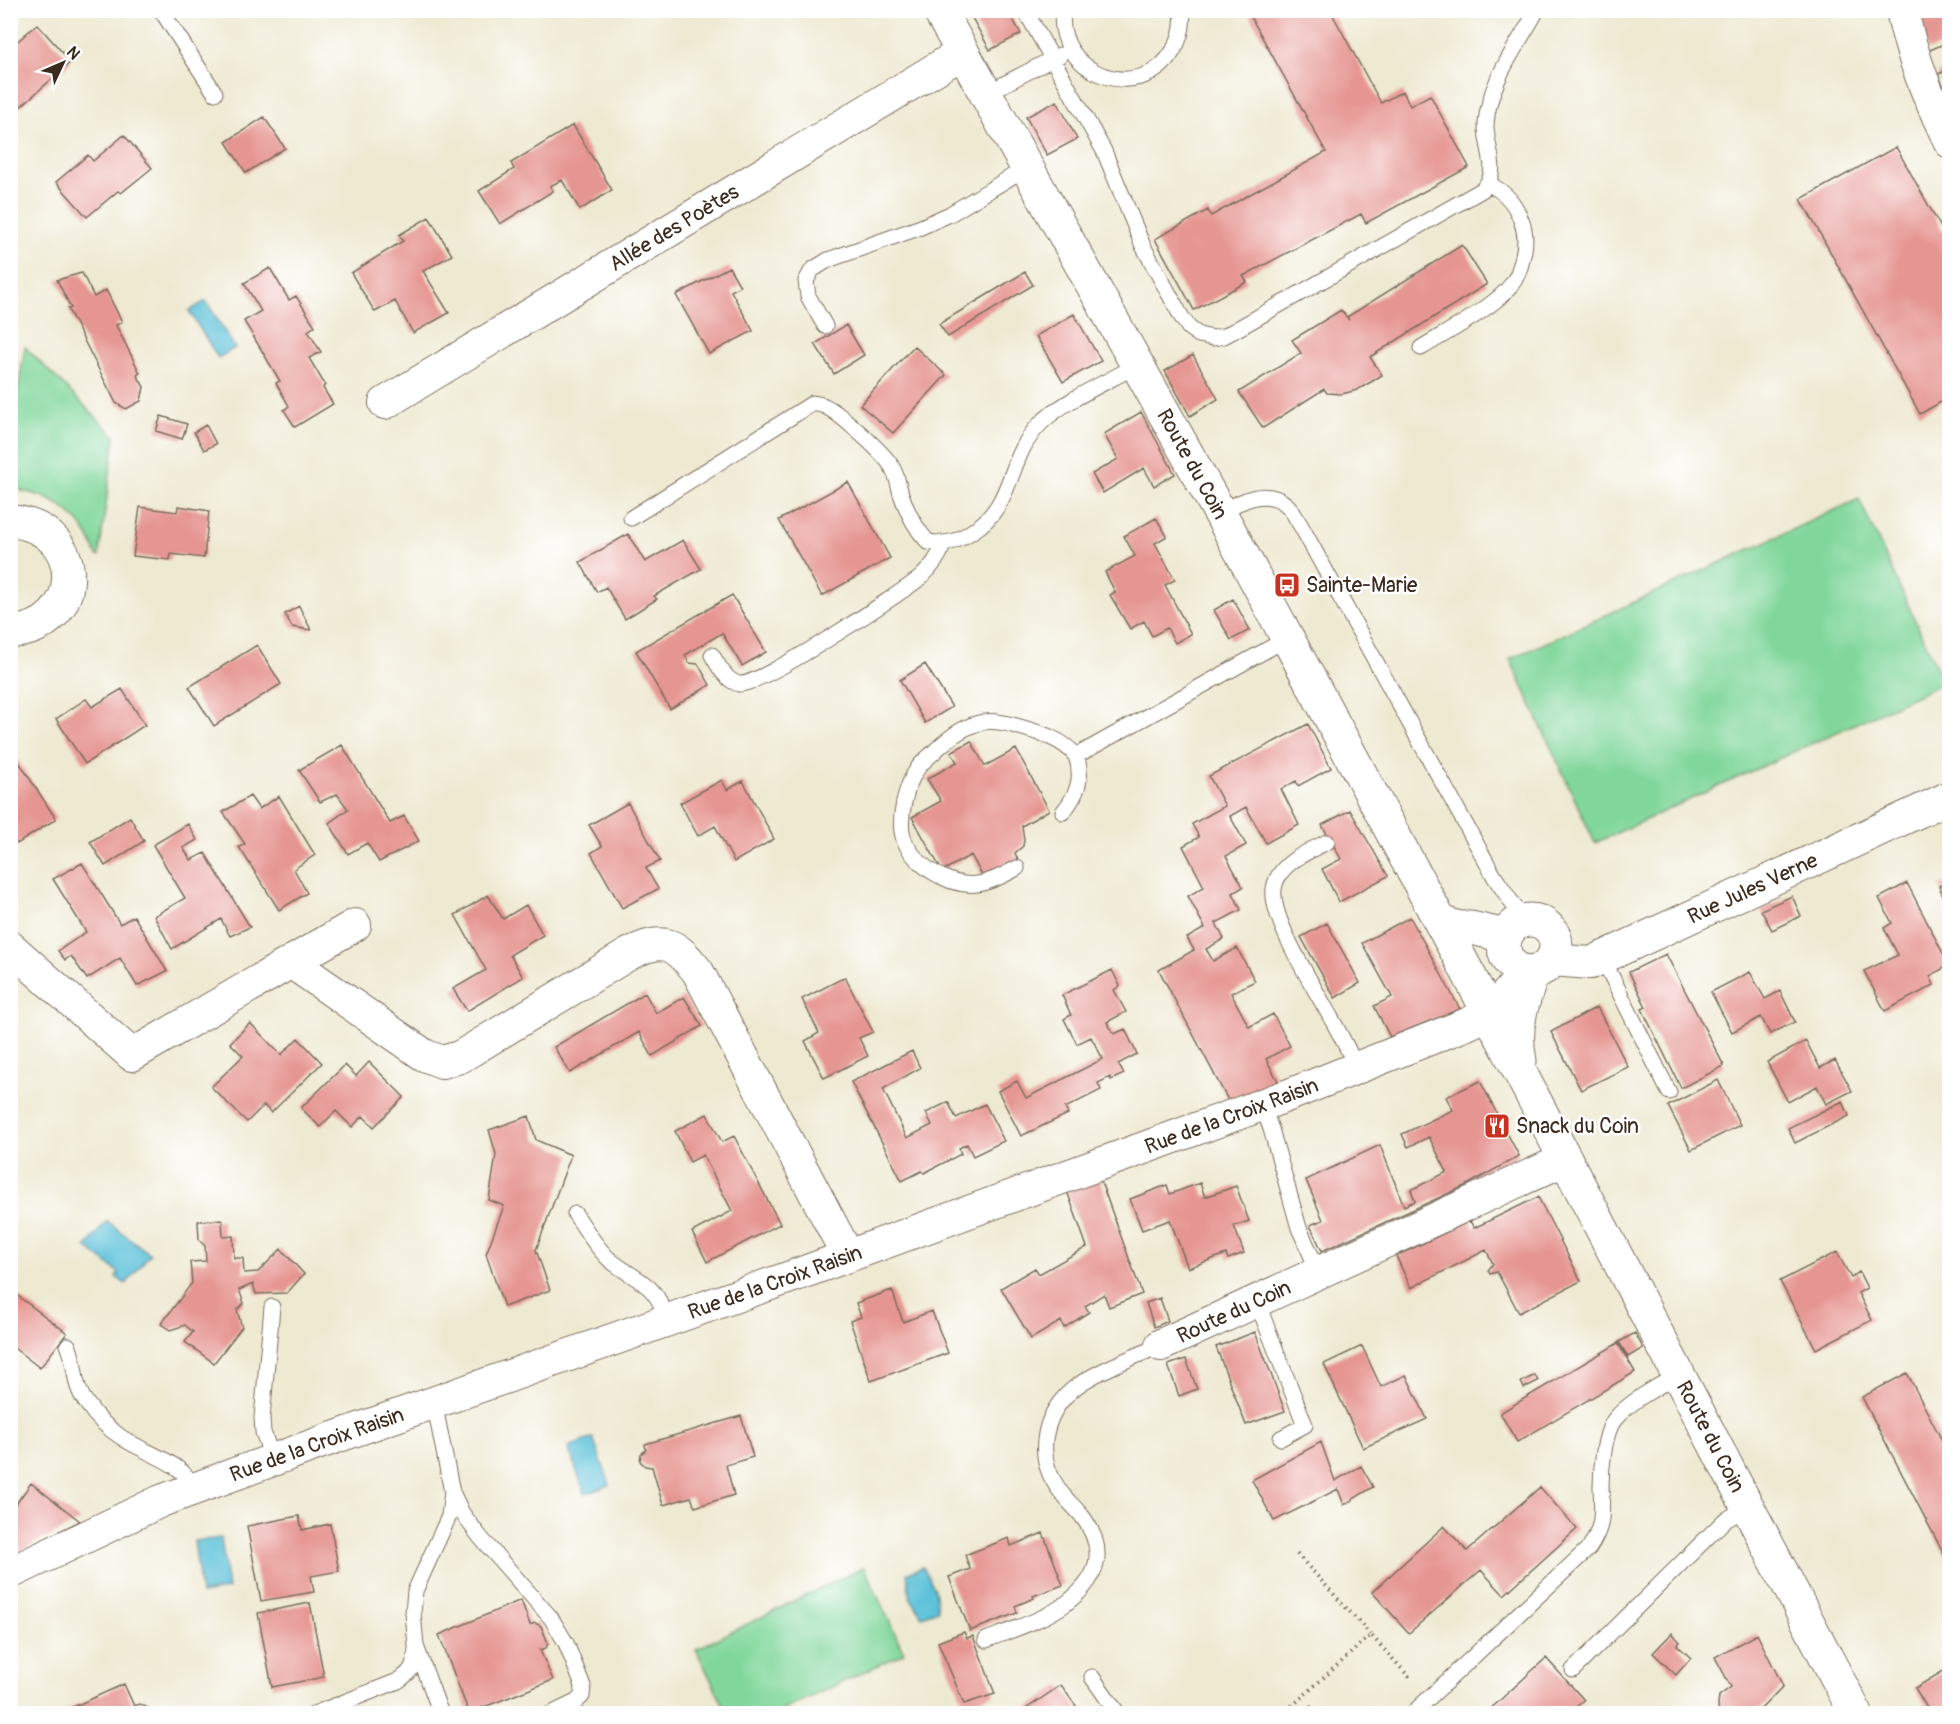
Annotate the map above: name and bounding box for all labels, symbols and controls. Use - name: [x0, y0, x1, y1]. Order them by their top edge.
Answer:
- north arrow: [33, 33, 93, 93]
- text: N: [62, 42, 84, 64]
- street label: Allée des Poètes: [604, 178, 744, 277]
- street label: Route du Coin: [1151, 404, 1234, 524]
- bus stop icon: Sainte-Marie: [1272, 570, 1302, 600]
- place label: Sainte-Marie: [1306, 572, 1418, 599]
- street label: Rue Jules Verne: [1683, 846, 1822, 930]
- street label: Rue de la Croix Raisin: [1141, 1071, 1322, 1160]
- restaurant icon: Snack du Coin: [1482, 1111, 1512, 1141]
- place label: Snack du Coin: [1516, 1113, 1639, 1140]
- street label: Rue de la Croix Raisin: [684, 1239, 866, 1326]
- street label: Route du Coin: [1172, 1274, 1295, 1349]
- street label: Route du Coin: [1670, 1376, 1751, 1497]
- street label: Rue de la Croix Raisin: [226, 1401, 407, 1488]

